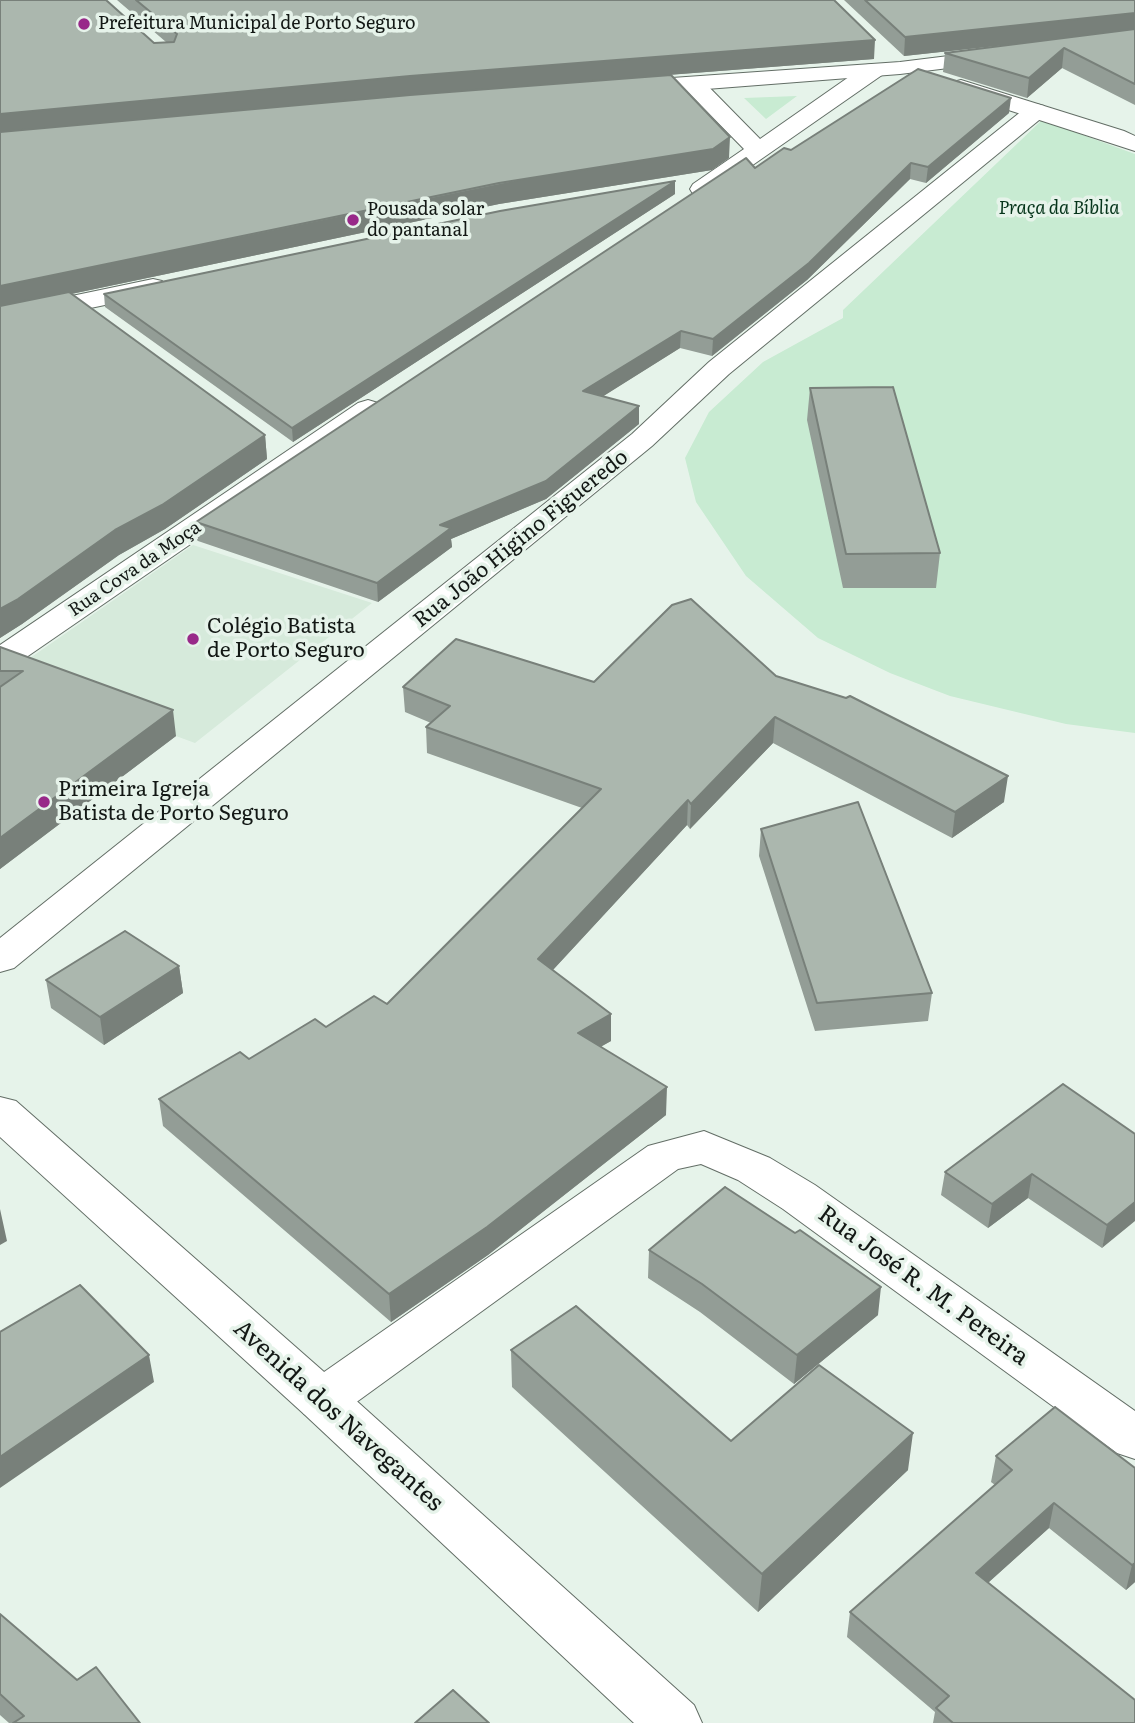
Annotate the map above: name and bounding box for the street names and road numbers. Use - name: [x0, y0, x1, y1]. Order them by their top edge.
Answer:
- street label: Rua João Higino Figueredo: [409, 445, 633, 633]
- street label: Rua Cova da Moça: [65, 517, 205, 621]
- street label: Rua José R. M. Pereira: [812, 1200, 1034, 1372]
- street label: Avenida dos Navegantes: [227, 1314, 449, 1518]

